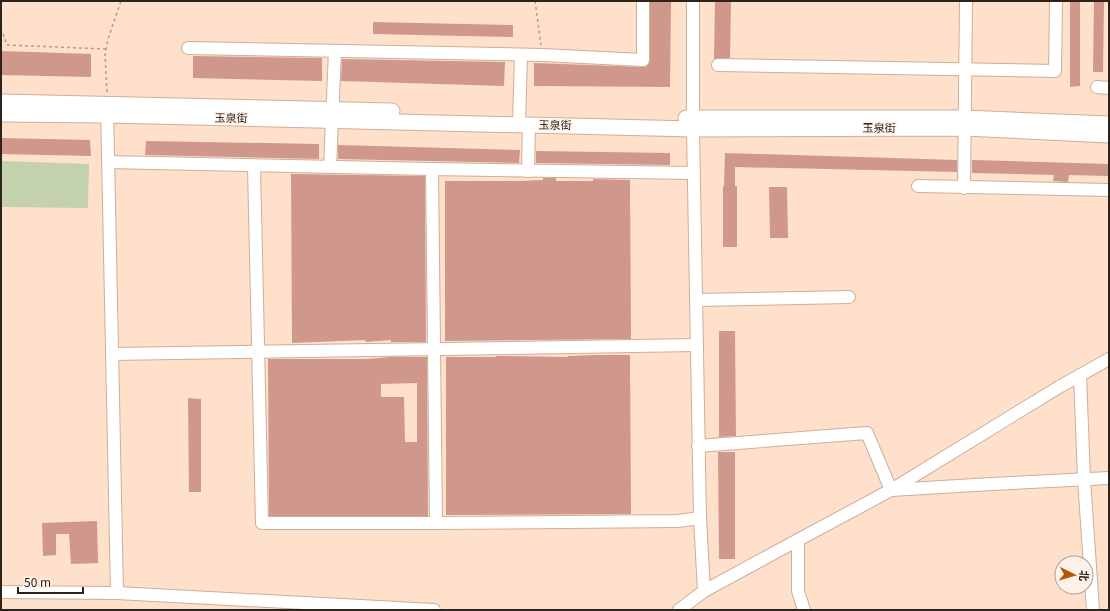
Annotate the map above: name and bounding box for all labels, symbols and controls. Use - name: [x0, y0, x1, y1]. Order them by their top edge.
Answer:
- street label: 玉泉街: [214, 109, 248, 125]
- street label: 玉泉街: [538, 116, 572, 132]
- street label: 玉泉街: [863, 119, 896, 135]
- north arrow: [1054, 555, 1094, 595]
- scale bar: [18, 569, 83, 595]
- text: 北: [1077, 570, 1093, 582]
- text: 50 m: [24, 573, 51, 590]

